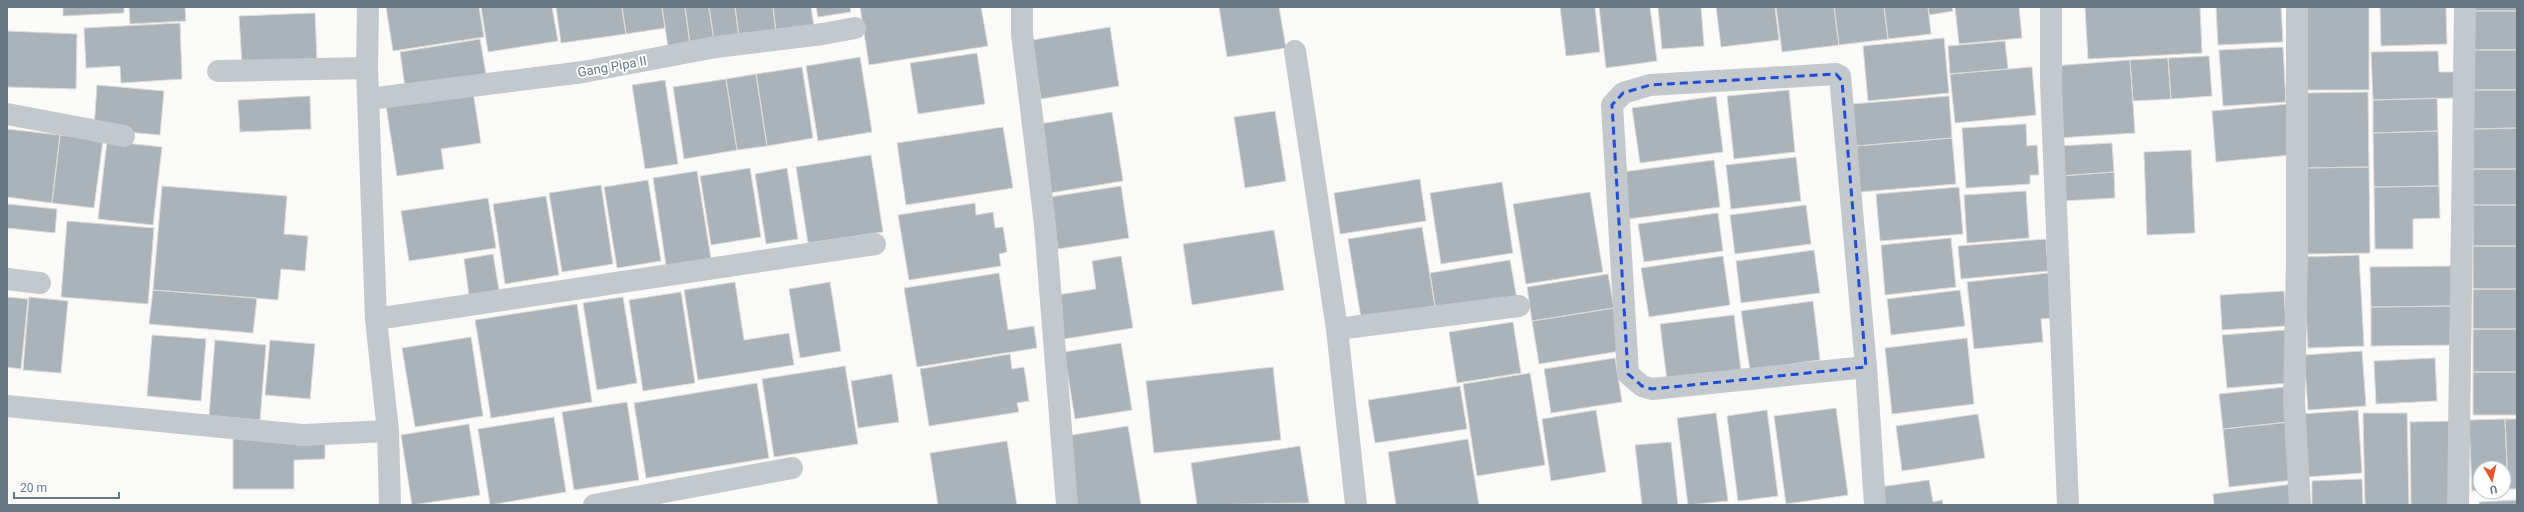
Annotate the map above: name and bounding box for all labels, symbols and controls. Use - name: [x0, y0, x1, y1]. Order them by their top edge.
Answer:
- street label: Gang Pipa II: [576, 53, 648, 80]
- north arrow: [2472, 460, 2512, 500]
- scale bar: [14, 474, 119, 500]
- text: 20 m: [20, 481, 47, 495]
- text: U: [2489, 482, 2498, 496]

